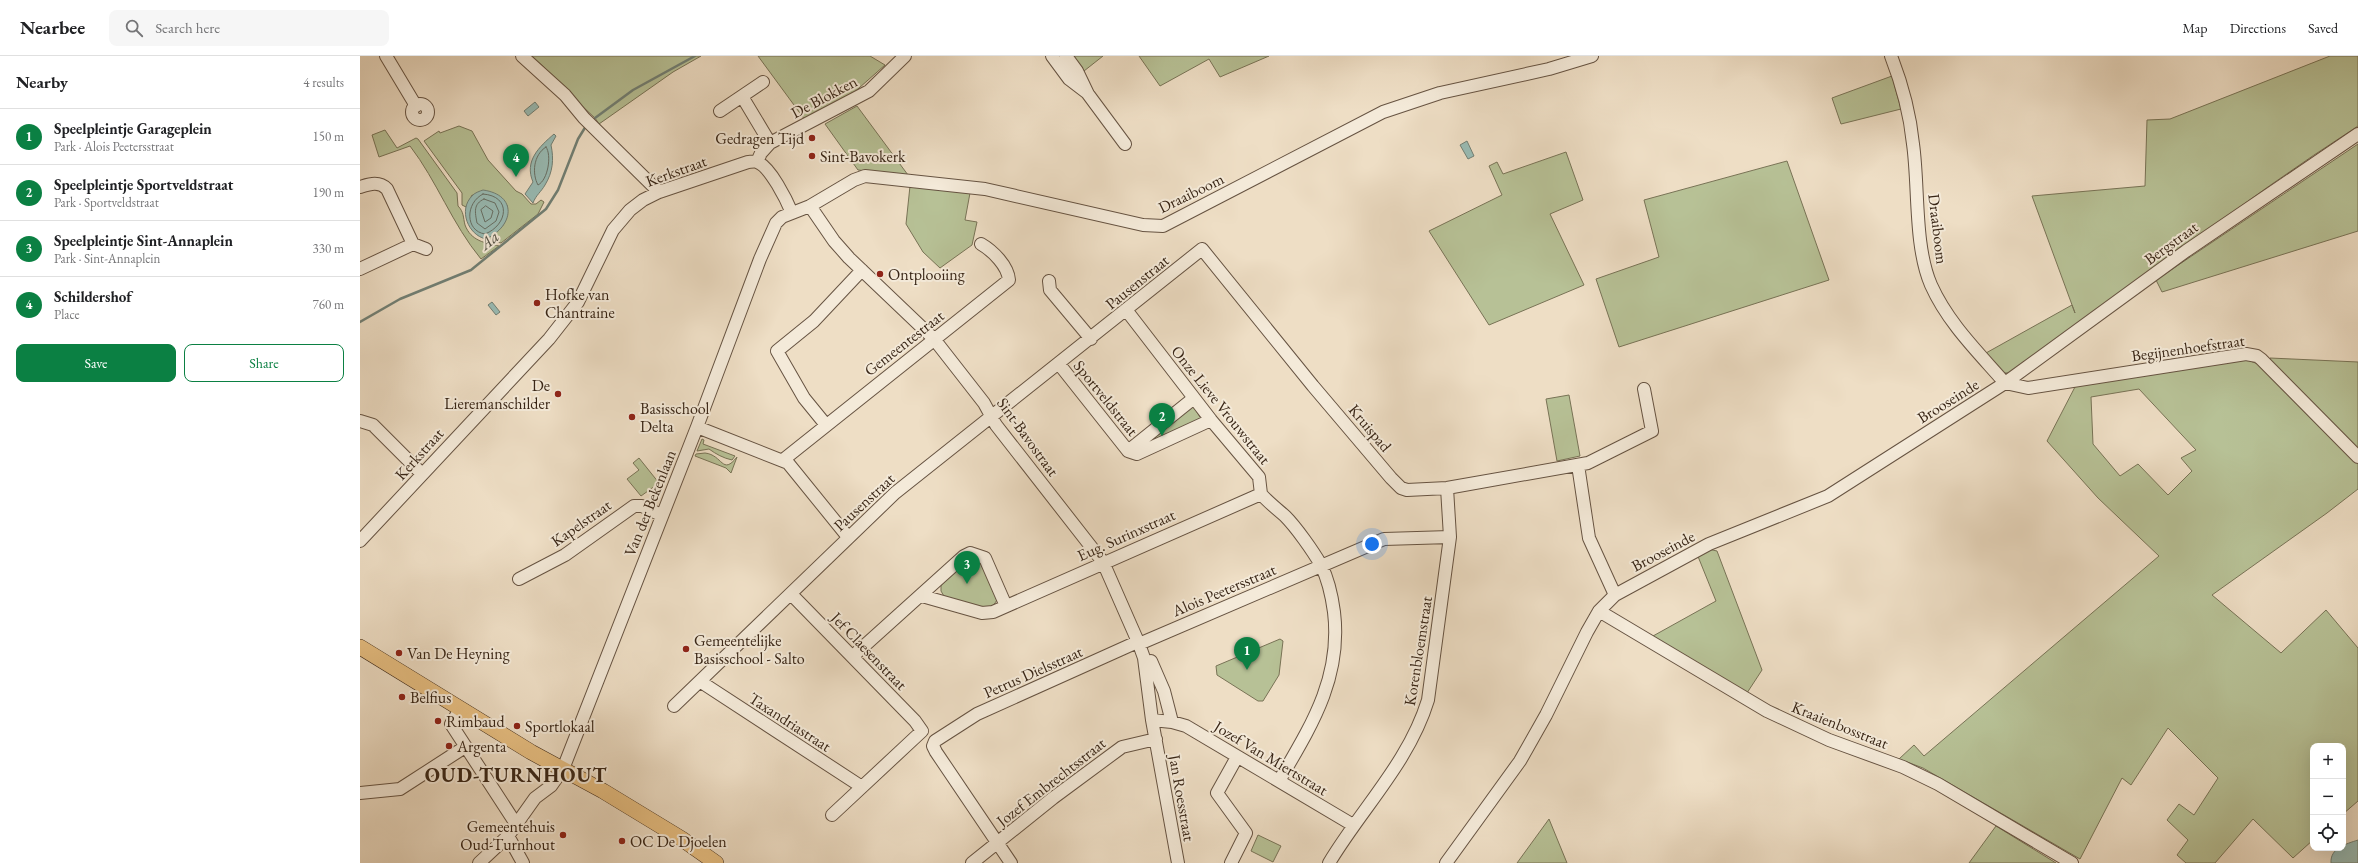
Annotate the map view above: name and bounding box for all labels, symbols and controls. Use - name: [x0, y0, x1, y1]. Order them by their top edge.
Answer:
- search box: [109, 10, 389, 46]
- text: Nearbee: [20, 15, 85, 40]
- icon: search: [123, 17, 145, 39]
- text: Search here: [155, 18, 220, 37]
- text: Map: [2182, 19, 2208, 37]
- text: Directions: [2230, 19, 2286, 37]
- text: Saved: [2308, 19, 2338, 37]
- text: Nearby: [16, 71, 68, 93]
- street label: De Blokken: [787, 71, 861, 123]
- text: 4 results: [303, 74, 344, 91]
- text: Speelpleintje Garageplein: [54, 119, 212, 138]
- text: 1: [26, 128, 32, 145]
- text: 150 m: [313, 128, 344, 145]
- place label: Gedragen Tijd: [715, 128, 805, 149]
- marker: Gedragen Tijd: [807, 133, 817, 143]
- text: Park · Alois Peetersstraat: [54, 138, 174, 155]
- pin: 4: [503, 144, 529, 177]
- place label: Sint-Bavokerk: [820, 146, 906, 167]
- street label: Kerkstraat: [643, 150, 709, 192]
- marker: Sint-Bavokerk: [807, 151, 817, 161]
- street label: Draaiboom: [1155, 168, 1228, 218]
- text: Speelpleintje Sportveldstraat: [54, 175, 233, 194]
- text: 2: [26, 184, 32, 201]
- text: 190 m: [313, 184, 344, 201]
- street label: Draaiboom: [1923, 193, 1953, 266]
- text: Park · Sportveldstraat: [54, 194, 159, 211]
- street label: Bergstraat: [2140, 216, 2202, 270]
- water label: Aa: [473, 225, 503, 256]
- text: Speelpleintje Sint-Annaplein: [54, 231, 233, 250]
- text: 3: [26, 240, 32, 257]
- text: 330 m: [313, 240, 344, 257]
- text: Park · Sint-Annaplein: [54, 250, 160, 267]
- street label: Pausenstraat: [1101, 250, 1173, 314]
- place label: Ontplooiing: [888, 264, 966, 285]
- marker: Ontplooiing: [875, 269, 885, 279]
- place label: Hofke van Chantraine: [545, 284, 615, 323]
- text: Schildershof: [54, 287, 132, 306]
- text: 4: [26, 296, 32, 313]
- text: 760 m: [313, 296, 344, 313]
- marker: Hofke van Chantraine: [532, 298, 542, 308]
- street label: Gemeentestraat: [860, 305, 948, 381]
- text: Place: [54, 306, 80, 323]
- street label: Begijnenhoefstraat: [2130, 330, 2246, 366]
- street label: Onze Lieve Vrouwstraat: [1167, 341, 1275, 469]
- button: Save: [16, 344, 176, 382]
- button: Share: [184, 344, 344, 382]
- street label: Sportveldstraat: [1069, 356, 1143, 440]
- street label: Brooseinde: [1913, 374, 1983, 428]
- place label: De Lieremanschilder: [444, 375, 551, 414]
- marker: De Lieremanschilder: [553, 389, 563, 399]
- street label: Sint-Bavostraat: [992, 393, 1064, 481]
- place label: Basisschool Delta: [640, 398, 710, 437]
- street label: Kruispad: [1344, 400, 1397, 457]
- pin: 2: [1149, 403, 1175, 436]
- marker: Basisschool Delta: [627, 412, 637, 422]
- street label: Kerkstraat: [390, 423, 448, 485]
- street label: Van der Bekenlaan: [619, 446, 681, 559]
- street label: Pausenstraat: [829, 468, 899, 536]
- street label: Kapelstraat: [547, 495, 615, 551]
- street label: Eug. Surinxstraat: [1074, 504, 1178, 566]
- street label: Brooseinde: [1628, 526, 1698, 576]
- your location: [1362, 534, 1382, 554]
- pin: 3: [954, 551, 980, 584]
- street label: Alois Peetersstraat: [1168, 559, 1279, 622]
- street label: Korenbloemstraat: [1399, 595, 1437, 707]
- street label: Jef Claesenstraat: [825, 606, 912, 695]
- place label: Gemeentelijke Basisschool - Salto: [694, 630, 805, 669]
- pin: 1: [1234, 637, 1260, 670]
- street label: Petrus Dielsstraat: [980, 641, 1086, 703]
- place label: Van De Heyning: [407, 643, 511, 664]
- marker: Gemeentelijke Basisschool - Salto: [681, 644, 691, 654]
- marker: Van De Heyning: [394, 648, 404, 658]
- place label: Belfius: [410, 687, 451, 708]
- street label: Taxandriastraat: [745, 688, 835, 756]
- marker: Belfius: [397, 692, 407, 702]
- street label: Kraaienbosstraat: [1789, 696, 1891, 754]
- place label: Rimbaud: [446, 711, 506, 732]
- street label: Jozef Van Miertstraat: [1209, 715, 1332, 800]
- marker: Rimbaud: [433, 716, 443, 726]
- place label: Sportlokaal: [525, 716, 595, 737]
- marker: Sportlokaal: [512, 721, 522, 731]
- street label: Jozef Embrechtsstraat: [991, 733, 1110, 832]
- place label: Argenta: [456, 736, 507, 757]
- marker: Argenta: [444, 741, 454, 751]
- map controls: [2310, 743, 2346, 851]
- button: +: [2310, 743, 2346, 779]
- street label: Jan Roesstraat: [1164, 751, 1200, 843]
- district label: OUD-TURNHOUT: [425, 762, 607, 788]
- button: −: [2310, 779, 2346, 815]
- button: locate: [2310, 815, 2346, 851]
- place label: Gemeentehuis Oud-Turnhout: [460, 816, 555, 855]
- marker: Gemeentehuis Oud-Turnhout: [558, 830, 568, 840]
- place label: OC De Djoelen: [630, 831, 727, 852]
- marker: OC De Djoelen: [617, 836, 627, 846]

